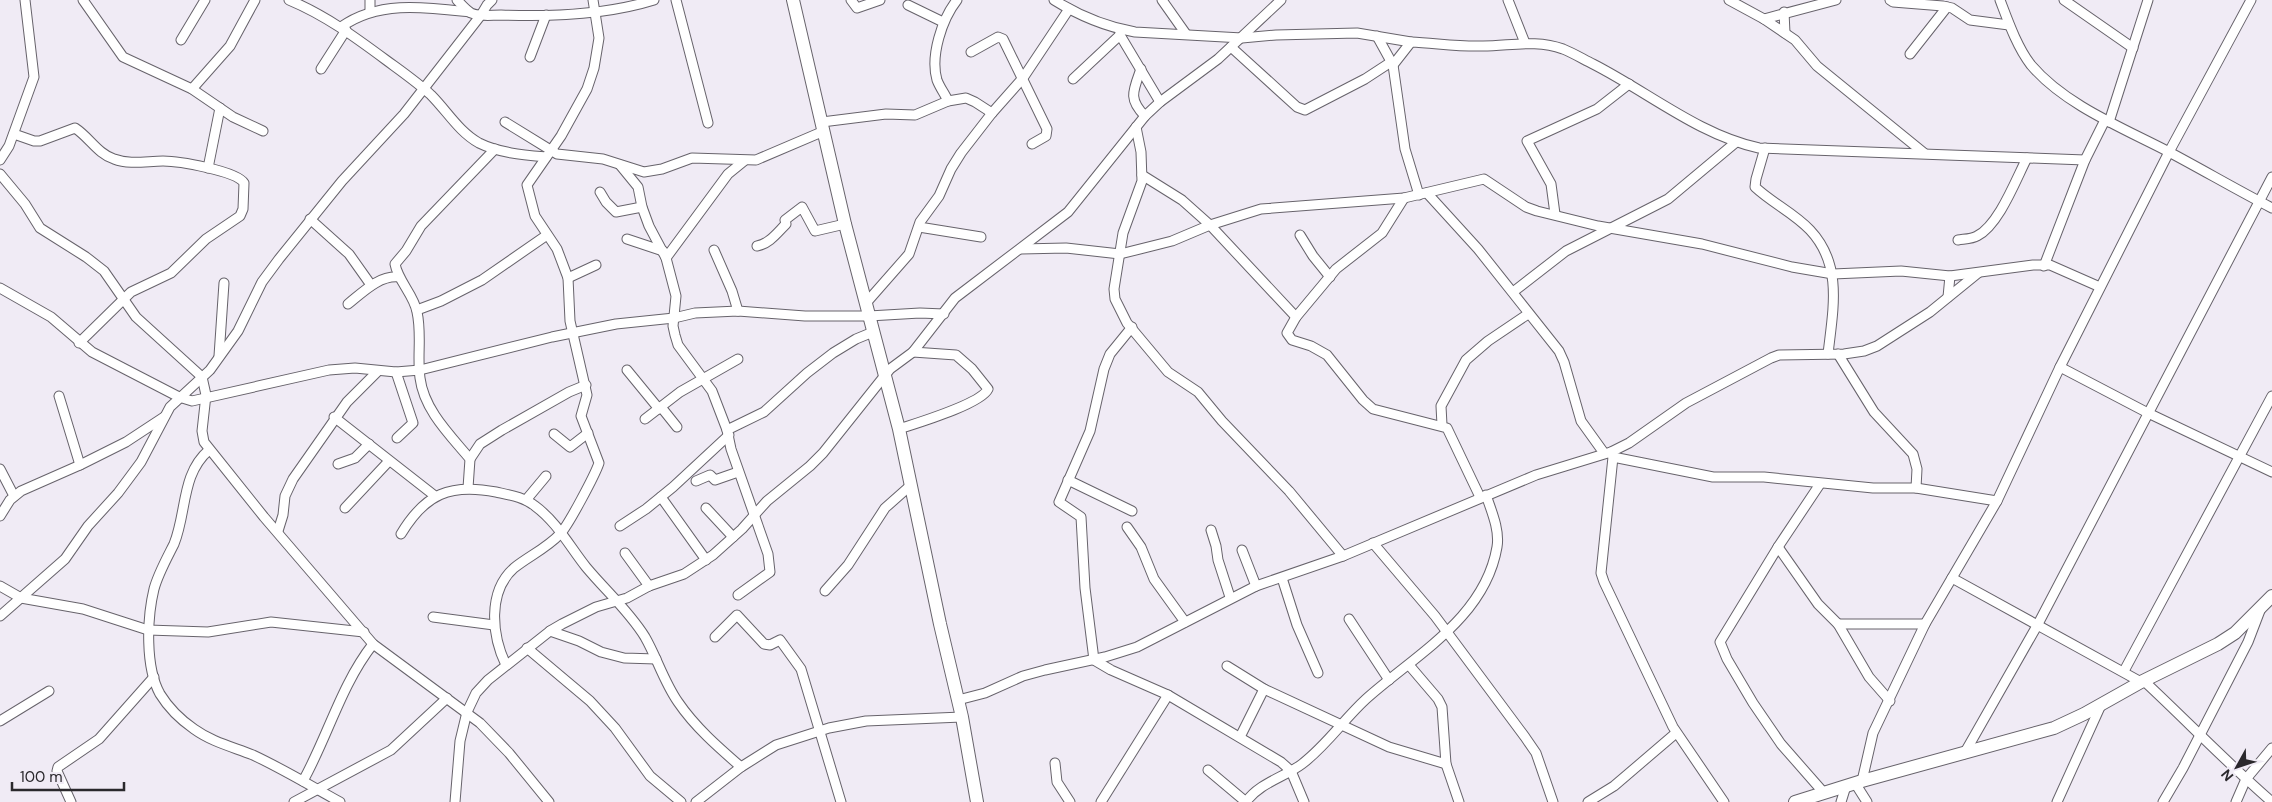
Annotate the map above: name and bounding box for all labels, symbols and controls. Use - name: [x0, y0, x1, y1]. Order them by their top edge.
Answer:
- north arrow: [2212, 742, 2262, 792]
- scale bar: [12, 760, 125, 792]
- text: N: [2217, 766, 2237, 785]
- text: 100 m: [20, 767, 63, 787]

